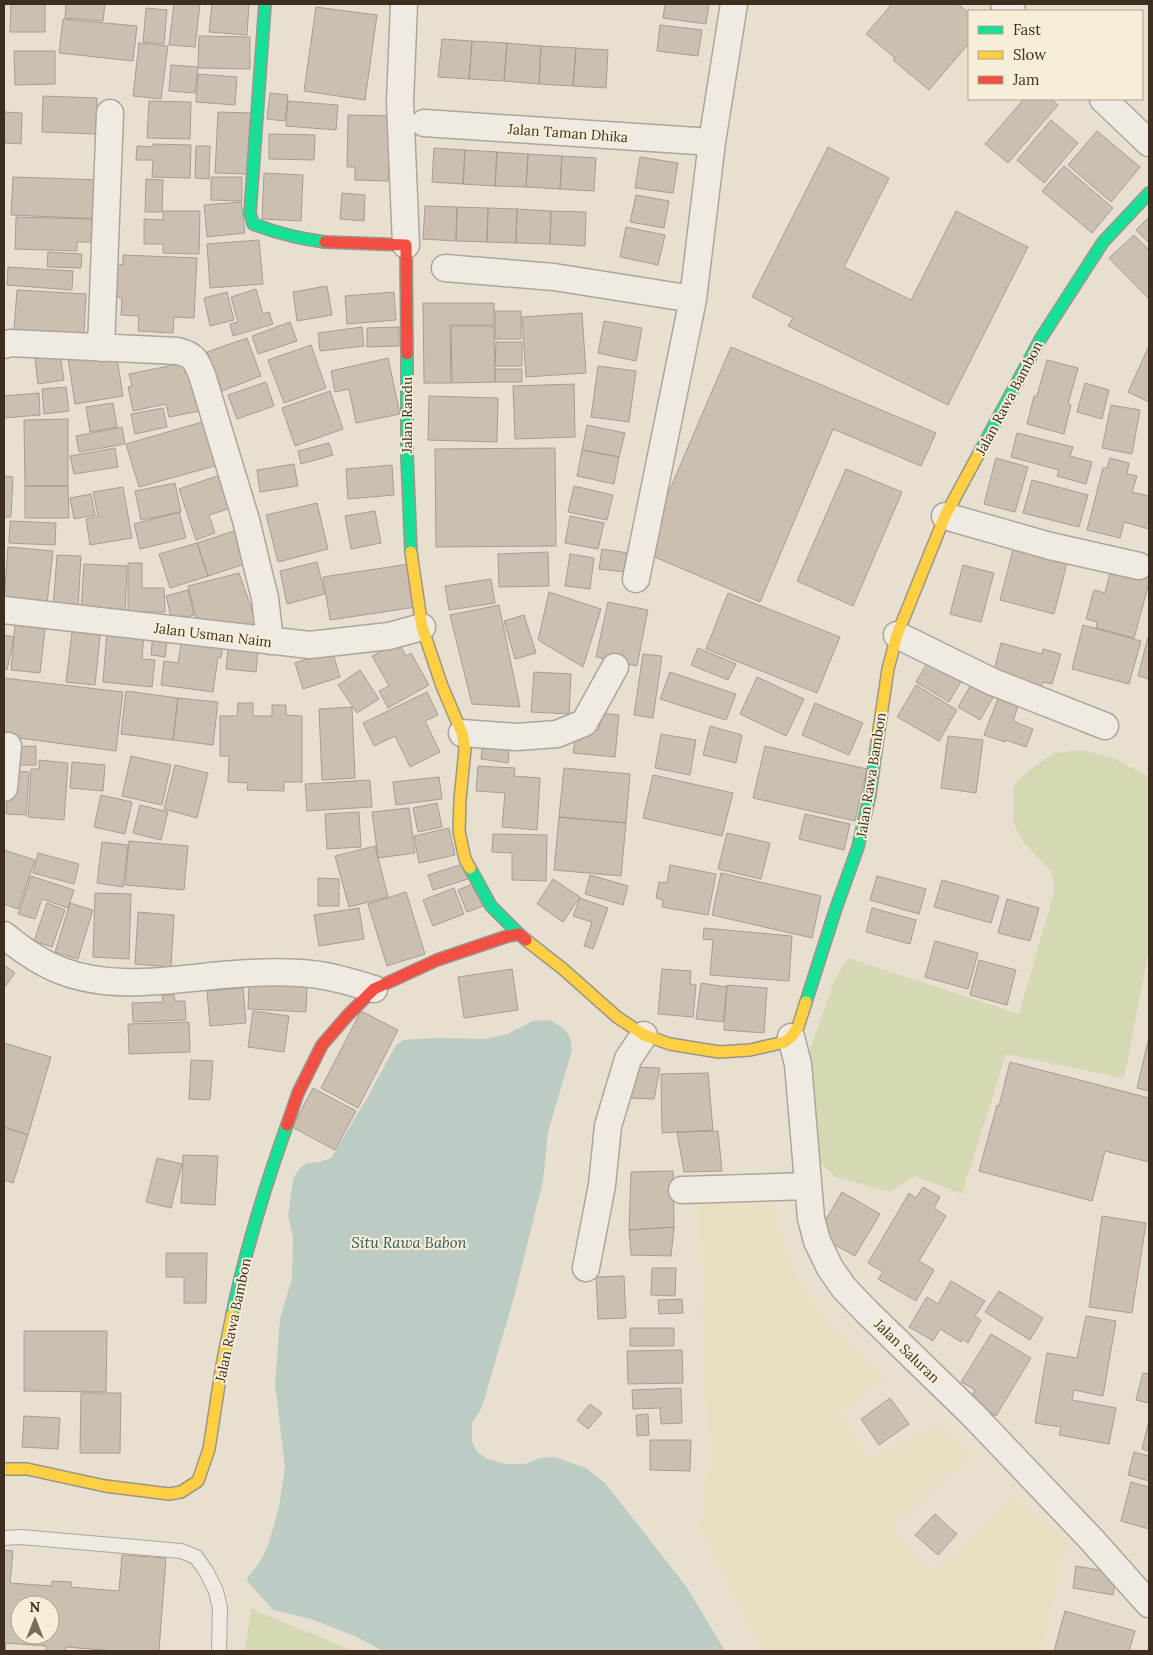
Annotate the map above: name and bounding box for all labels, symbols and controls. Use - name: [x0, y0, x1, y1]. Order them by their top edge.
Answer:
- legend: [968, 10, 1143, 100]
- text: Fast: [1013, 20, 1041, 39]
- text: Slow: [1013, 45, 1046, 64]
- text: Jam: [1012, 70, 1040, 89]
- street label: Jalan Taman Dhika: [506, 120, 629, 146]
- street label: Jalan Rawa Bambon: [971, 337, 1047, 459]
- street label: Jalan Randu: [398, 377, 416, 454]
- street label: Jalan Usman Naim: [152, 619, 273, 651]
- street label: Jalan Rawa Bambon: [852, 711, 890, 840]
- water label: Situ Rawa Babon: [351, 1233, 468, 1252]
- street label: Jalan Rawa Bambon: [211, 1256, 255, 1385]
- street label: Jalan Saluran: [870, 1314, 944, 1387]
- north arrow: [10, 1595, 60, 1645]
- text: N: [30, 1598, 41, 1616]

